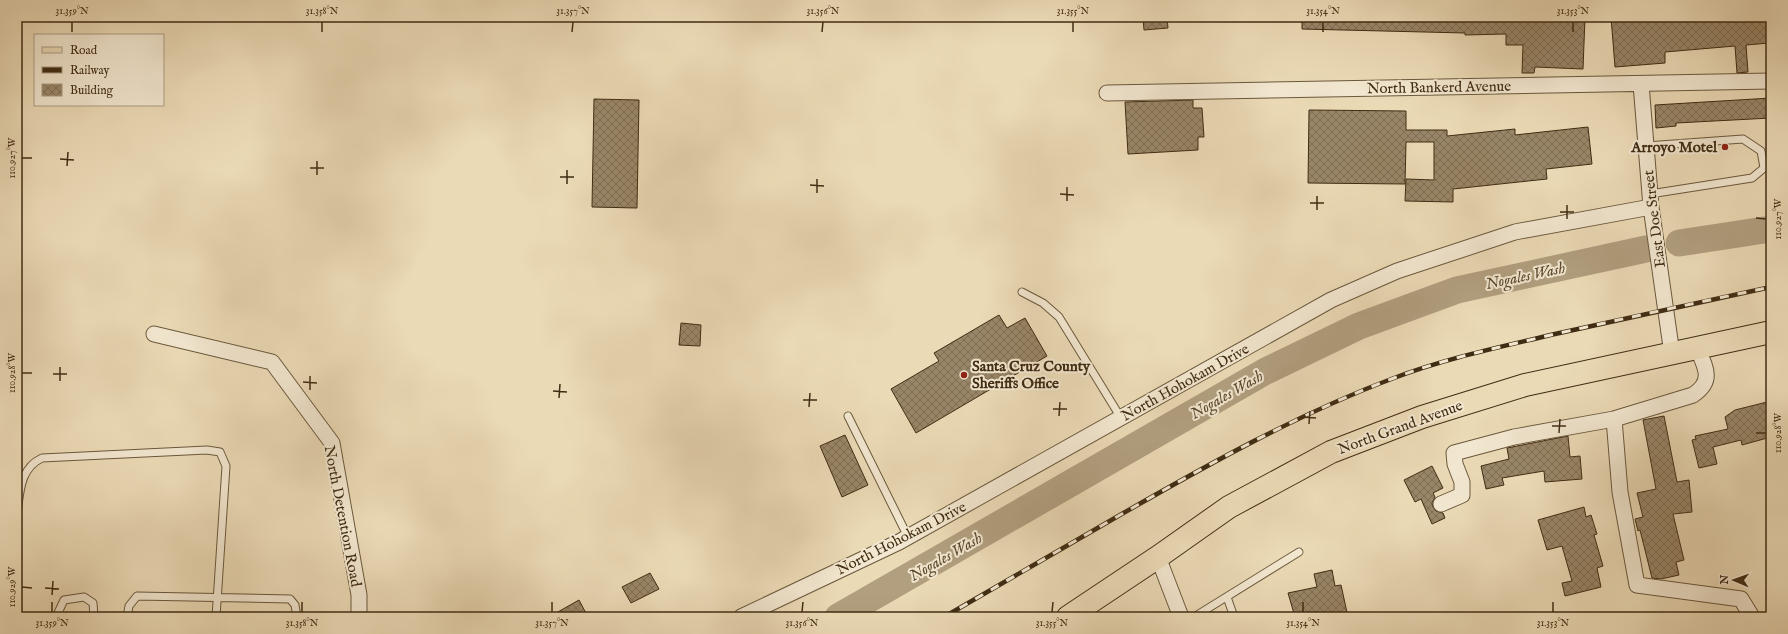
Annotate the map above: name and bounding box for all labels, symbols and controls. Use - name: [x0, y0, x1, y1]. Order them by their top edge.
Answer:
- text: 31.359°N: [55, 5, 89, 18]
- text: 31.358°N: [306, 5, 339, 18]
- text: 31.357°N: [556, 5, 590, 18]
- text: 31.356°N: [807, 5, 840, 18]
- text: 31.355°N: [1057, 5, 1090, 18]
- text: 31.354°N: [1306, 5, 1340, 18]
- text: 31.353°N: [1557, 5, 1590, 18]
- legend: [34, 34, 164, 106]
- text: Road: [70, 43, 98, 58]
- text: Railway: [70, 63, 109, 78]
- street label: North Bankerd Avenue: [1367, 77, 1511, 98]
- text: Building: [70, 83, 114, 98]
- text: 110.927°W: [6, 137, 19, 178]
- place label: Arroyo Motel: [1630, 138, 1718, 157]
- marker: Arroyo Motel: [1720, 142, 1730, 152]
- street label: East Doe Street: [1639, 169, 1670, 269]
- text: 110.927°W: [1772, 198, 1785, 239]
- water label: Nogales Wash: [1484, 259, 1567, 295]
- street label: North Hohokam Drive: [1118, 339, 1253, 426]
- text: 110.928°W: [6, 352, 19, 393]
- place label: Santa Cruz County Sheriffs Office: [972, 357, 1091, 393]
- water label: Nogales Wash: [1187, 367, 1267, 425]
- marker: Santa Cruz County Sheriffs Office: [959, 370, 969, 380]
- street label: North Grand Avenue: [1335, 396, 1465, 459]
- text: 110.928°W: [1772, 412, 1785, 453]
- street label: North Detention Road: [319, 444, 366, 589]
- street label: North Hohokam Drive: [833, 497, 970, 579]
- water label: Nogales Wash: [906, 529, 986, 587]
- north arrow: [1714, 560, 1754, 600]
- text: 110.929°W: [6, 566, 19, 607]
- text: N: [1718, 574, 1732, 586]
- text: 31.359°N: [35, 617, 69, 630]
- text: 31.358°N: [286, 617, 319, 630]
- text: 31.357°N: [535, 617, 569, 630]
- text: 31.356°N: [786, 617, 819, 630]
- text: 31.355°N: [1036, 617, 1069, 630]
- text: 31.354°N: [1286, 617, 1320, 630]
- text: 31.353°N: [1537, 617, 1570, 630]

